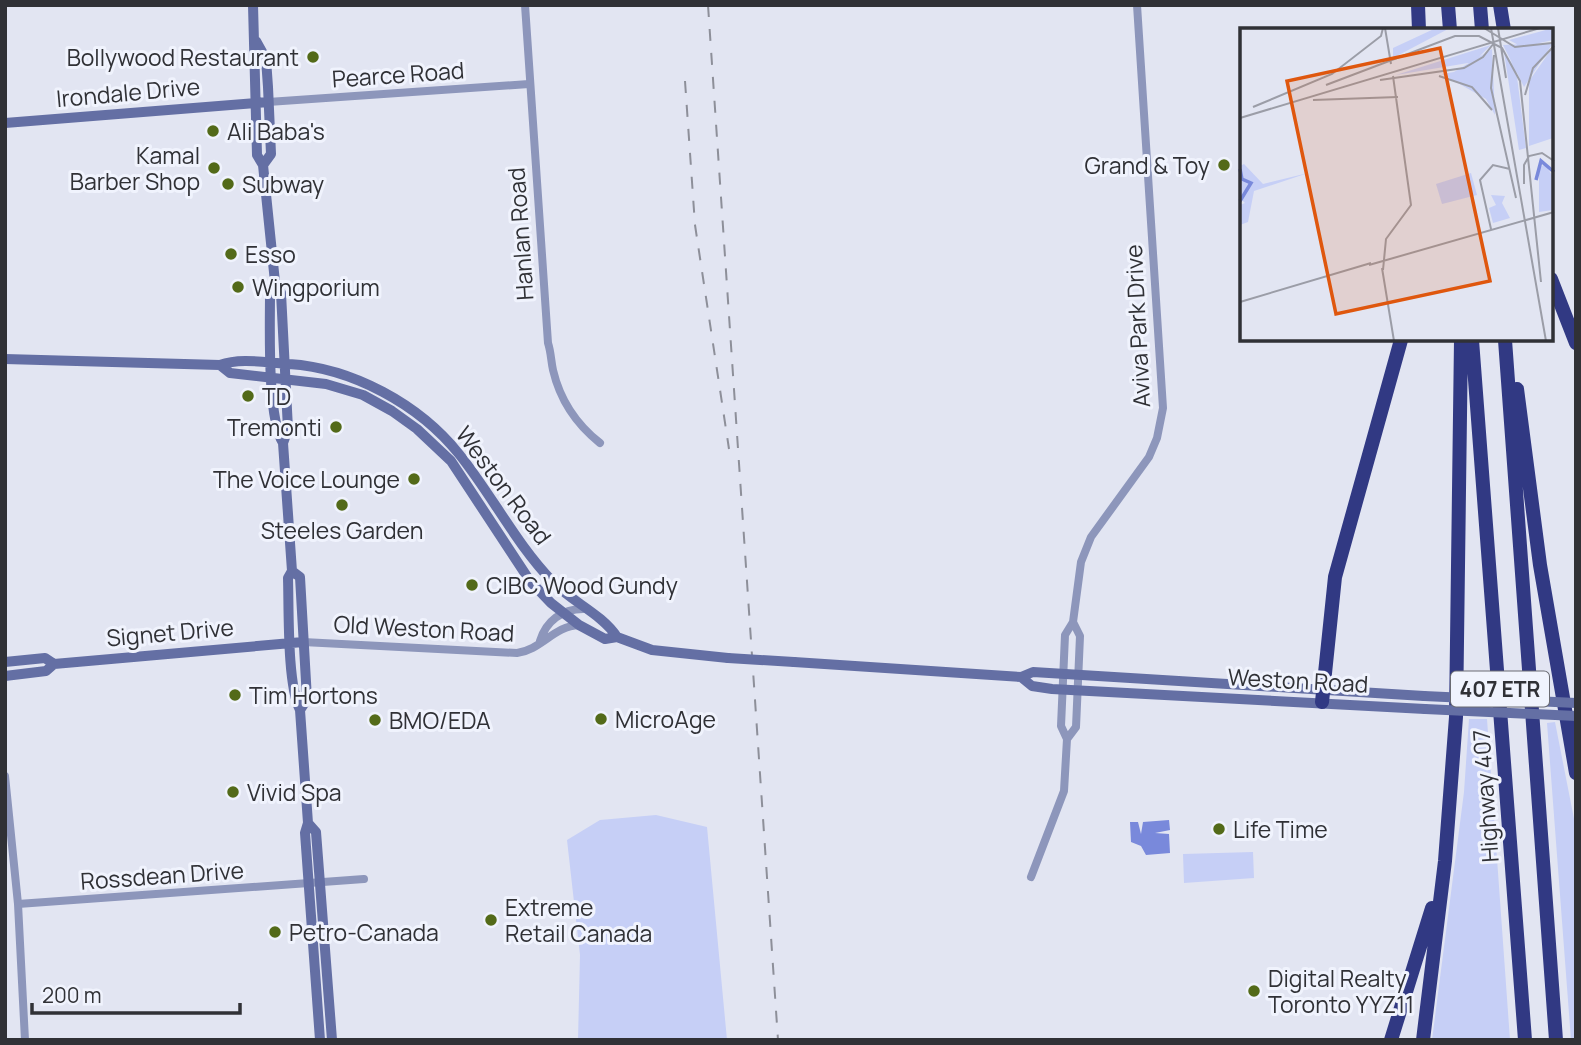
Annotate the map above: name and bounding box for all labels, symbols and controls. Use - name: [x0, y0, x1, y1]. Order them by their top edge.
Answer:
- inset map: [1240, 28, 1553, 341]
- place label: Bollywood Restaurant: [67, 41, 299, 73]
- marker: Bollywood Restaurant: [305, 49, 321, 65]
- street label: Pearce Road: [331, 53, 465, 95]
- street label: Irondale Drive: [55, 70, 201, 114]
- place label: Ali Baba's: [227, 115, 325, 147]
- marker: Ali Baba's: [205, 123, 221, 139]
- place label: Kamal Barber Shop: [70, 139, 200, 197]
- place label: Grand & Toy: [1085, 149, 1210, 181]
- marker: Grand & Toy: [1216, 157, 1232, 173]
- marker: Kamal Barber Shop: [206, 160, 222, 176]
- street label: Hanlan Road: [499, 166, 541, 302]
- place label: Subway: [242, 168, 324, 200]
- marker: Subway: [220, 176, 236, 192]
- place label: Esso: [245, 238, 296, 270]
- street label: Aviva Park Drive: [1117, 244, 1157, 408]
- marker: Esso: [223, 246, 239, 262]
- place label: Wingporium: [252, 271, 380, 303]
- marker: Wingporium: [230, 279, 246, 295]
- place label: TD: [262, 380, 291, 412]
- marker: TD: [240, 388, 256, 404]
- place label: Tremonti: [227, 411, 322, 443]
- marker: Tremonti: [328, 419, 344, 435]
- street label: Weston Road: [449, 419, 559, 551]
- place label: The Voice Lounge: [213, 463, 400, 495]
- marker: The Voice Lounge: [406, 471, 422, 487]
- marker: Steeles Garden: [334, 497, 350, 513]
- place label: Steeles Garden: [261, 514, 423, 546]
- place label: CIBC Wood Gundy: [486, 569, 678, 601]
- marker: CIBC Wood Gundy: [464, 577, 480, 593]
- street label: Old Weston Road: [333, 607, 515, 649]
- street label: Signet Drive: [105, 610, 235, 654]
- street label: Weston Road: [1227, 660, 1369, 700]
- road number: 407 ETR: [1451, 672, 1549, 706]
- place label: Tim Hortons: [249, 679, 378, 711]
- marker: Tim Hortons: [227, 687, 243, 703]
- place label: MicroAge: [615, 703, 716, 735]
- place label: BMO/EDA: [389, 704, 491, 736]
- marker: MicroAge: [593, 711, 609, 727]
- marker: BMO/EDA: [367, 712, 383, 728]
- street label: Highway 407: [1464, 728, 1506, 864]
- place label: Vivid Spa: [247, 776, 342, 808]
- marker: Vivid Spa: [225, 784, 241, 800]
- place label: Life Time: [1233, 813, 1328, 845]
- marker: Life Time: [1211, 821, 1227, 837]
- street label: Rossdean Drive: [79, 853, 245, 897]
- place label: Extreme Retail Canada: [505, 891, 652, 949]
- marker: Extreme Retail Canada: [483, 912, 499, 928]
- place label: Petro-Canada: [289, 916, 439, 948]
- marker: Petro-Canada: [267, 924, 283, 940]
- place label: Digital Realty Toronto YYZ11: [1268, 962, 1414, 1020]
- scale bar: [32, 972, 240, 1016]
- text: 200 m: [42, 981, 102, 1009]
- marker: Digital Realty Toronto YYZ11: [1246, 983, 1262, 999]

